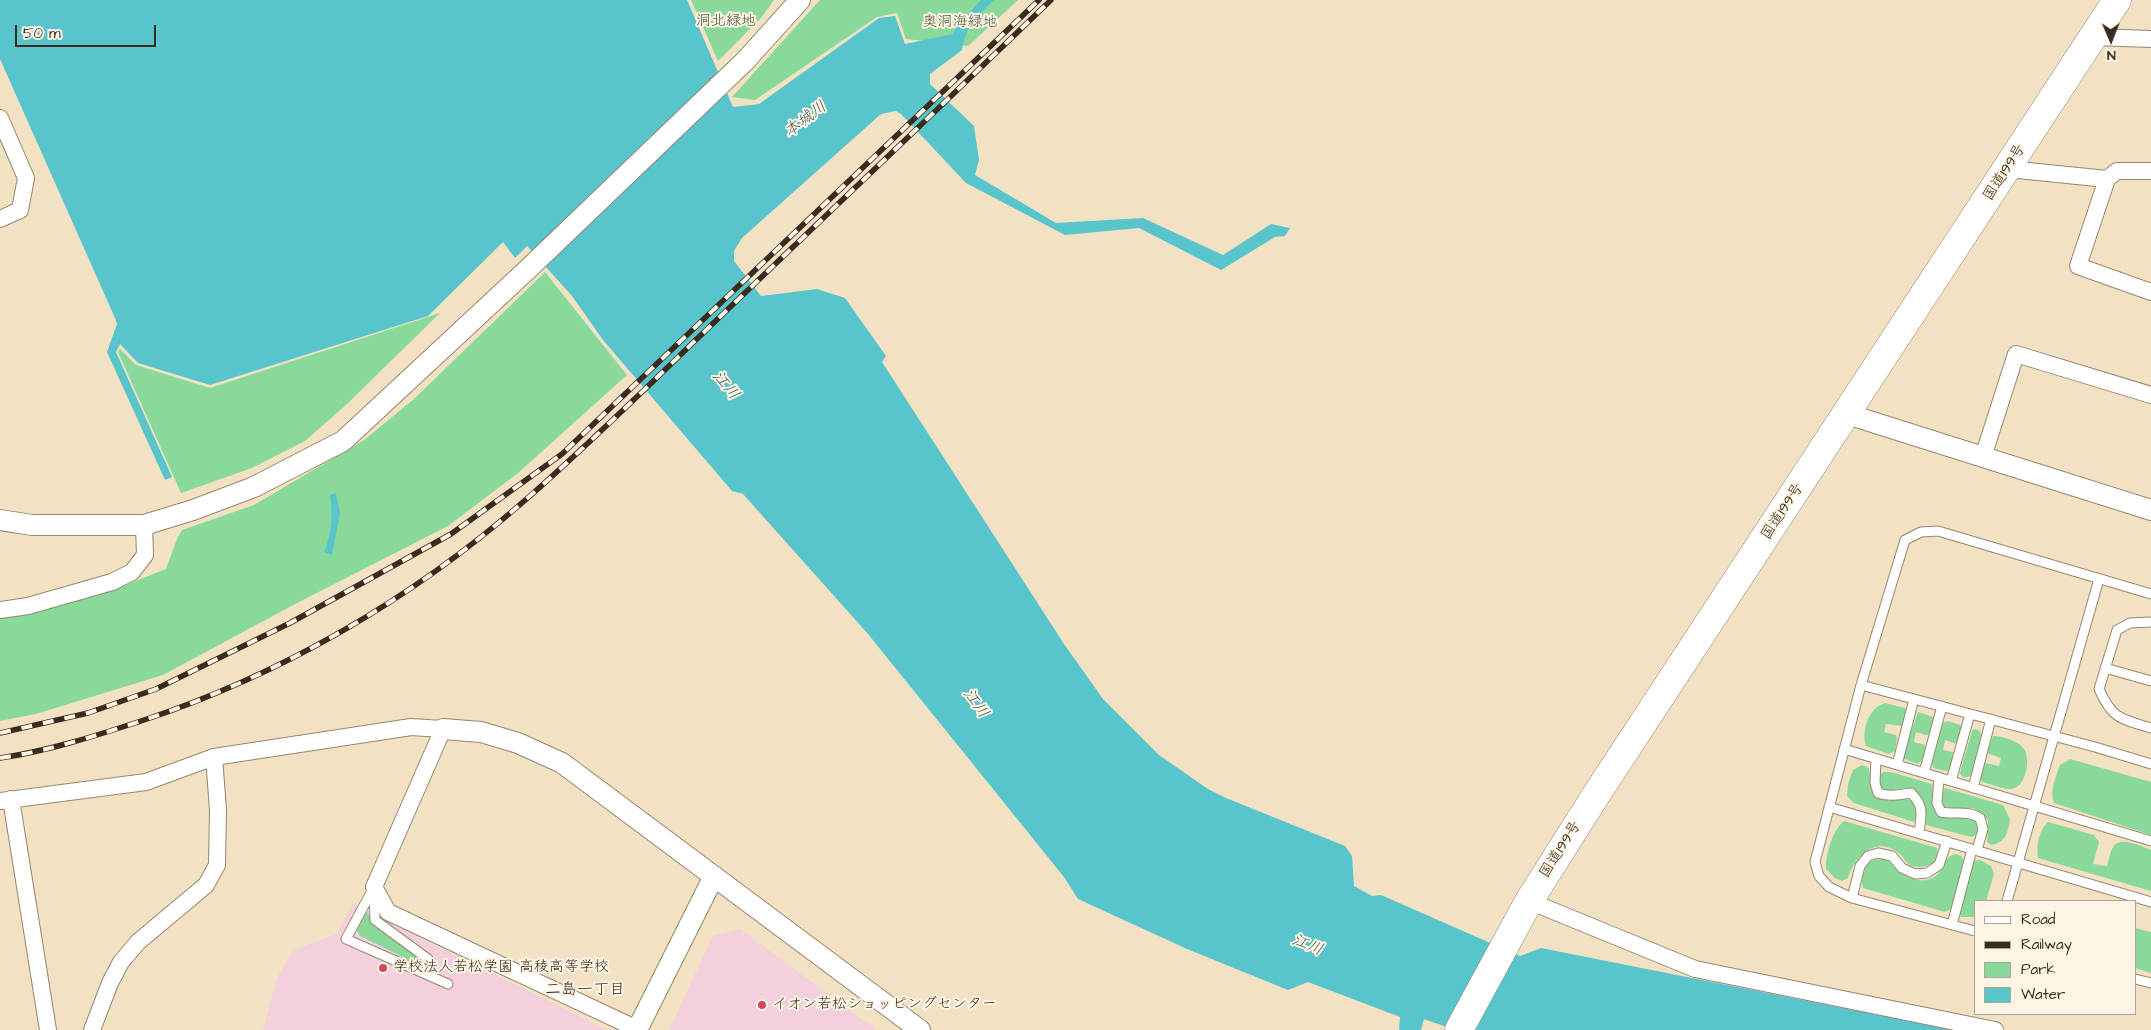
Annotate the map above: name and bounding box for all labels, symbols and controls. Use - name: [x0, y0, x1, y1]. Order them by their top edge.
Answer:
- park label: 洞北緑地: [696, 13, 756, 31]
- park label: 奥洞海緑地: [923, 14, 997, 32]
- scale bar: [18, 15, 159, 47]
- north arrow: [2086, 15, 2136, 65]
- text: 50 m: [23, 23, 61, 44]
- text: N: [2107, 45, 2116, 65]
- water label: 本城川: [781, 98, 831, 142]
- street label: 国道199号: [1980, 141, 2030, 205]
- water label: 江川: [707, 368, 743, 404]
- street label: 国道199号: [1758, 480, 1808, 544]
- water label: 江川: [958, 685, 992, 723]
- street label: 国道199号: [1536, 818, 1586, 882]
- legend: [1974, 900, 2136, 1015]
- text: Road: [2021, 909, 2055, 930]
- water label: 江川: [1289, 931, 1325, 961]
- text: Railway: [2021, 934, 2072, 955]
- place label: 学校法人若松学園 高稜高等学校: [393, 959, 609, 977]
- text: Park: [2021, 959, 2056, 980]
- marker: 学校法人若松学園 高稜高等学校: [377, 962, 389, 974]
- district label: 二島一丁目: [545, 981, 625, 1001]
- text: Water: [2021, 984, 2065, 1005]
- place label: イオン若松ショッピングセンター: [772, 996, 997, 1014]
- marker: イオン若松ショッピングセンター: [756, 999, 768, 1011]

